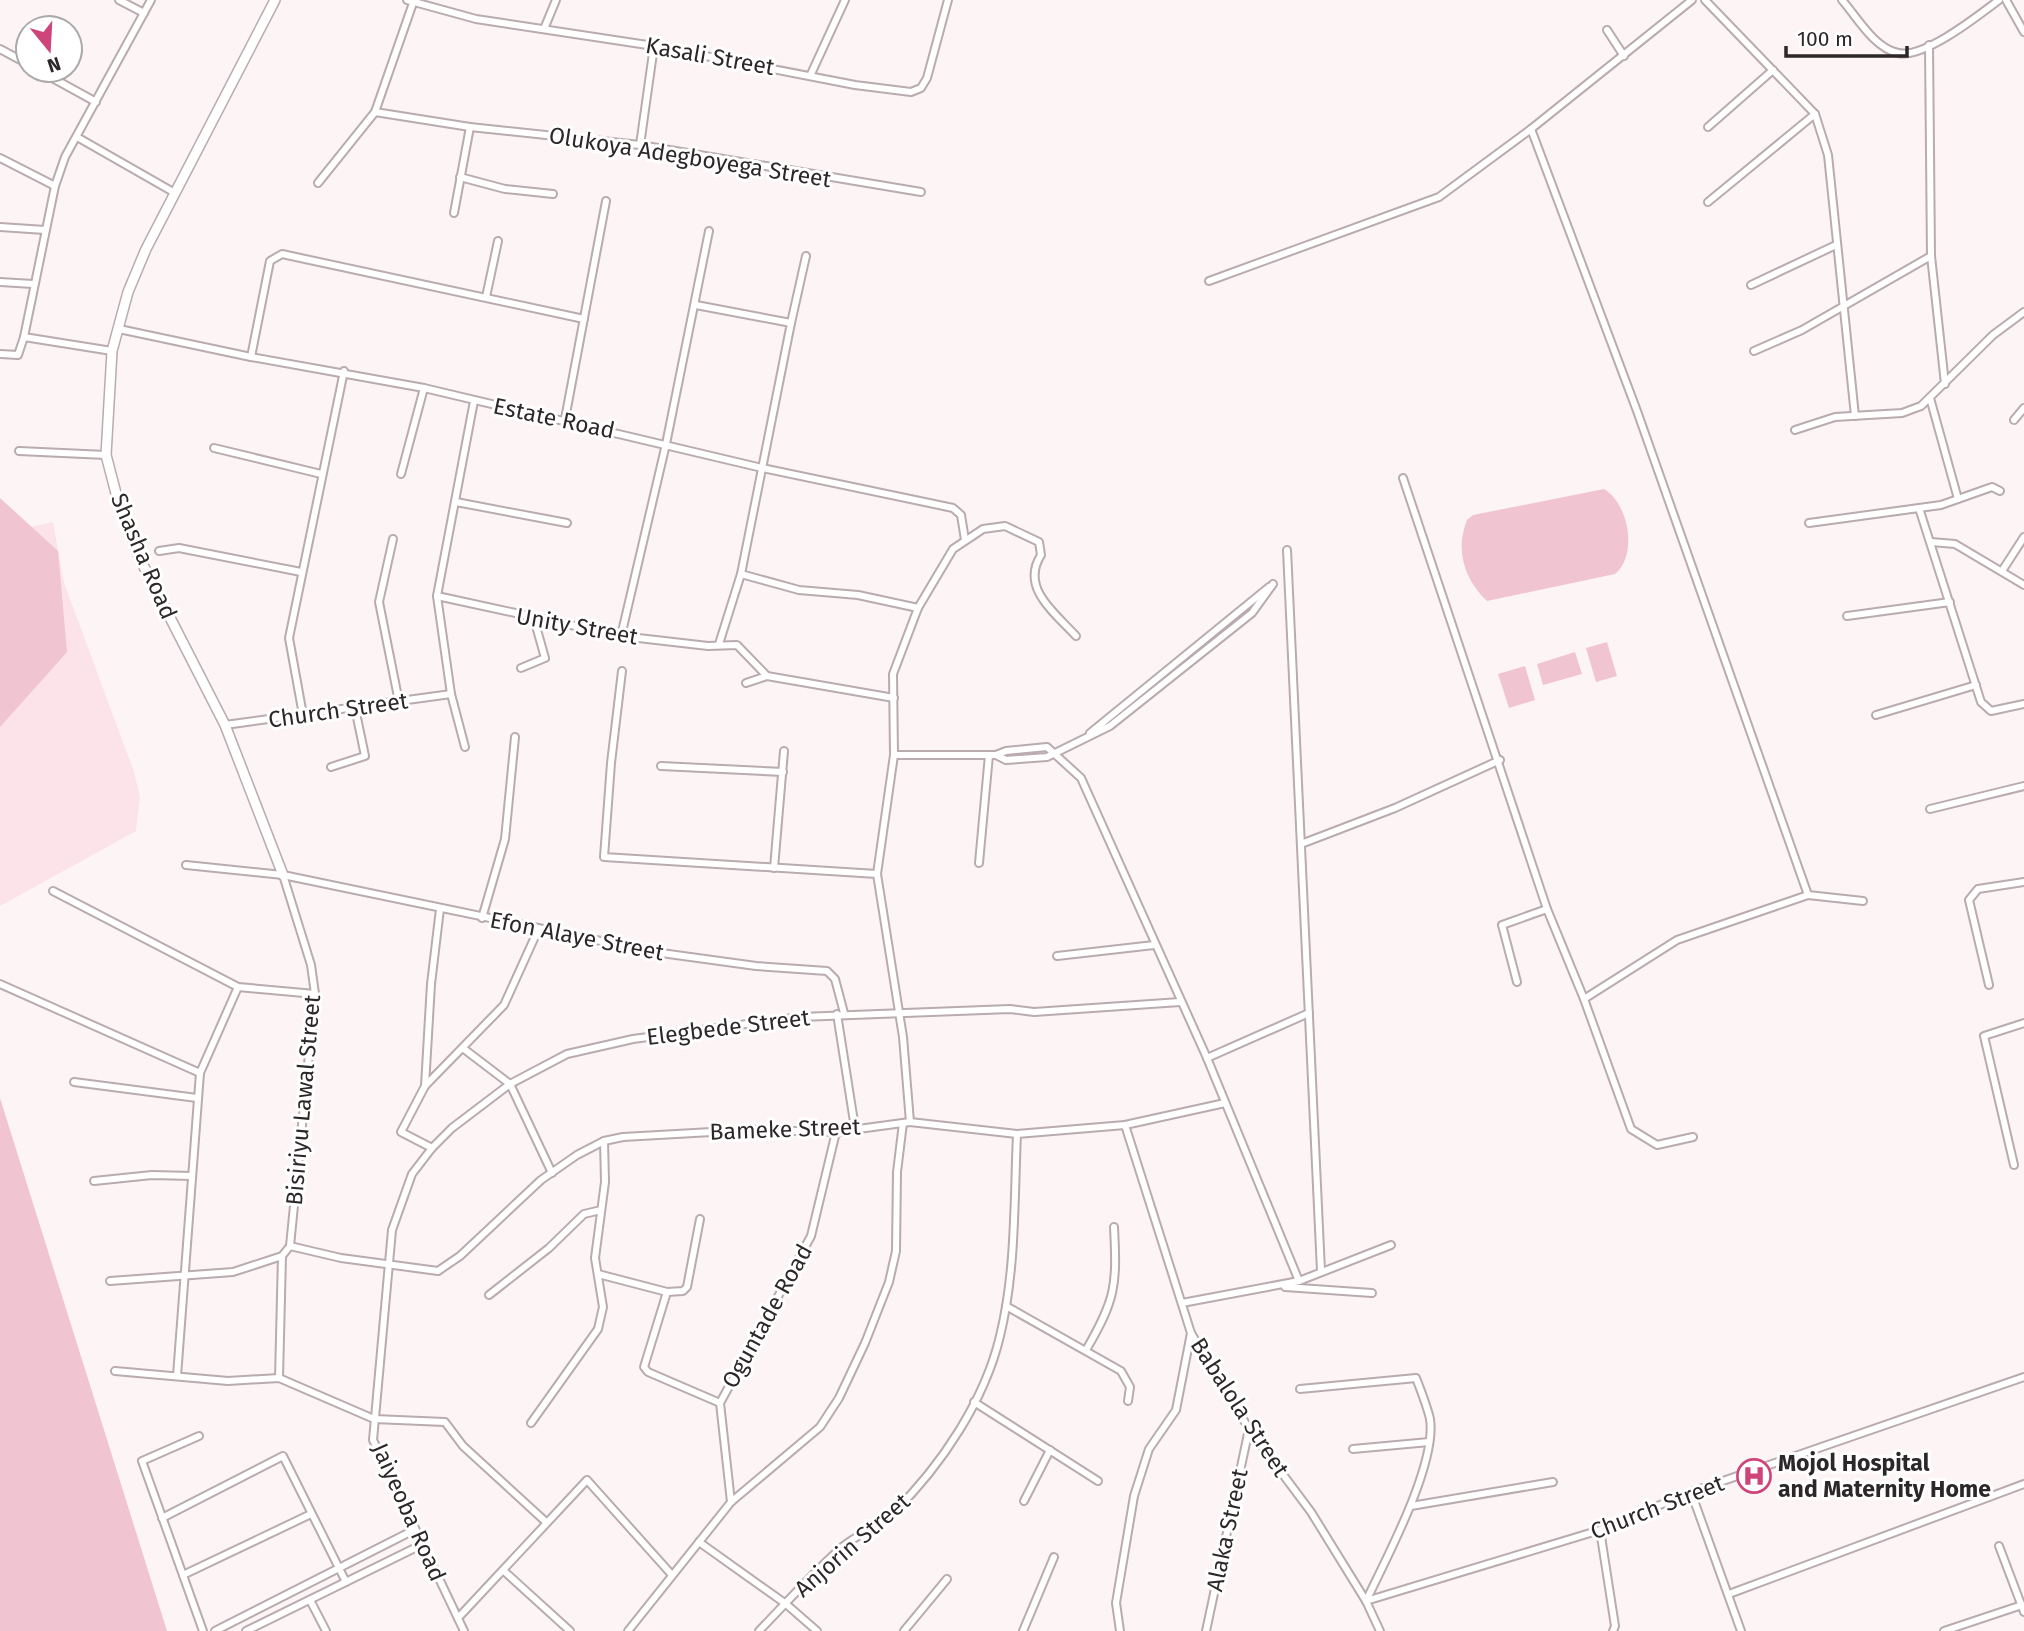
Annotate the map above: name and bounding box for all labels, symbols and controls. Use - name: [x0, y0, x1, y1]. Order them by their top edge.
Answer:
- north arrow: [14, 14, 84, 84]
- scale bar: [1786, 14, 1907, 58]
- text: 100 m: [1797, 26, 1853, 52]
- street label: Kasali Street: [643, 31, 777, 81]
- text: N: [45, 52, 64, 78]
- street label: Olukoya Adegboyega Street: [547, 121, 834, 193]
- street label: Estate Road: [491, 391, 617, 445]
- street label: Shasha Road: [105, 489, 183, 623]
- street label: Unity Street: [514, 602, 641, 651]
- street label: Church Street: [266, 686, 410, 734]
- street label: Efon Alaye Street: [488, 905, 667, 967]
- street label: Bisiriyu Lawal Street: [280, 993, 326, 1206]
- street label: Elegbede Street: [645, 1003, 812, 1051]
- street label: Bameke Street: [709, 1112, 862, 1146]
- street label: Oguntade Road: [716, 1239, 818, 1393]
- street label: Babalola Street: [1185, 1332, 1296, 1482]
- street label: Jaiyeoba Road: [366, 1439, 452, 1585]
- place label: Mojol Hospital and Maternity Home: [1778, 1449, 1991, 1503]
- hospital icon: Mojol Hospital and Maternity Home: [1735, 1457, 1773, 1495]
- street label: Alaka Street: [1200, 1465, 1254, 1594]
- street label: Church Street: [1586, 1468, 1728, 1545]
- street label: Anjorin Street: [789, 1487, 916, 1603]

